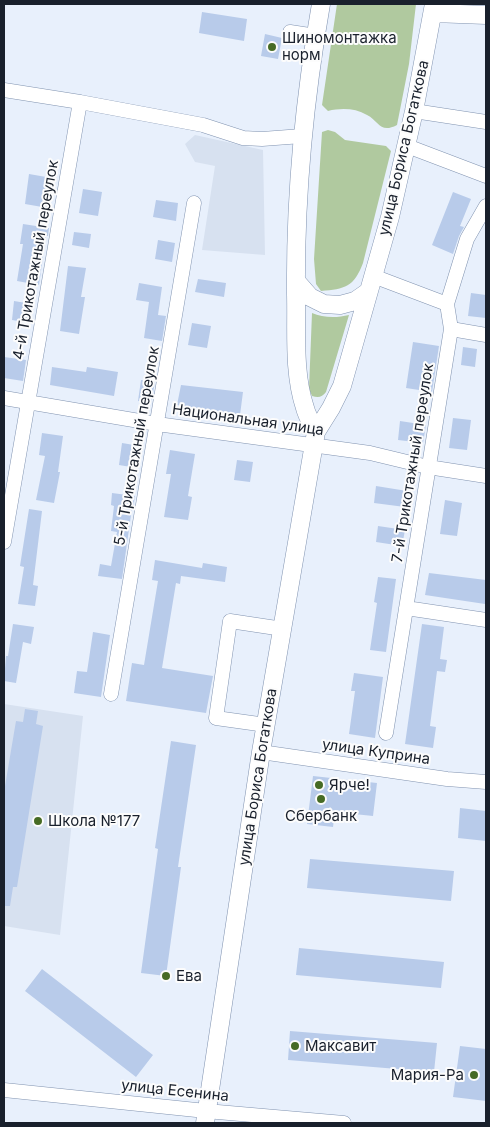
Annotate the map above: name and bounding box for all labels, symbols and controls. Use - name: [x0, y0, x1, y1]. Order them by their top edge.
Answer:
- place label: Шиномонтажка норм: [282, 29, 397, 64]
- marker: Шиномонтажка норм: [266, 41, 278, 53]
- street label: улица Бориса Богаткова: [375, 59, 433, 237]
- street label: 4-й Трикотажный переулок: [10, 159, 62, 361]
- street label: 5-й Трикотажный переулок: [111, 345, 163, 547]
- street label: 7-й Трикотажный переулок: [388, 362, 438, 564]
- street label: Национальная улица: [171, 400, 325, 440]
- street label: улица Бориса Богаткова: [235, 687, 281, 867]
- street label: улица Куприна: [321, 736, 431, 768]
- place label: Ярче!: [329, 776, 370, 794]
- marker: Ярче!: [313, 779, 325, 791]
- marker: Сбербанк: [315, 793, 327, 805]
- place label: Сбербанк: [285, 807, 357, 825]
- place label: Школа №177: [48, 812, 140, 830]
- marker: Школа №177: [32, 815, 44, 827]
- place label: Ева: [176, 967, 202, 985]
- marker: Ева: [160, 970, 172, 982]
- place label: Максавит: [305, 1037, 376, 1055]
- marker: Максавит: [289, 1040, 301, 1052]
- place label: Мария-Ра: [391, 1066, 464, 1084]
- marker: Мария-Ра: [468, 1069, 480, 1081]
- street label: улица Есенина: [120, 1076, 230, 1106]

